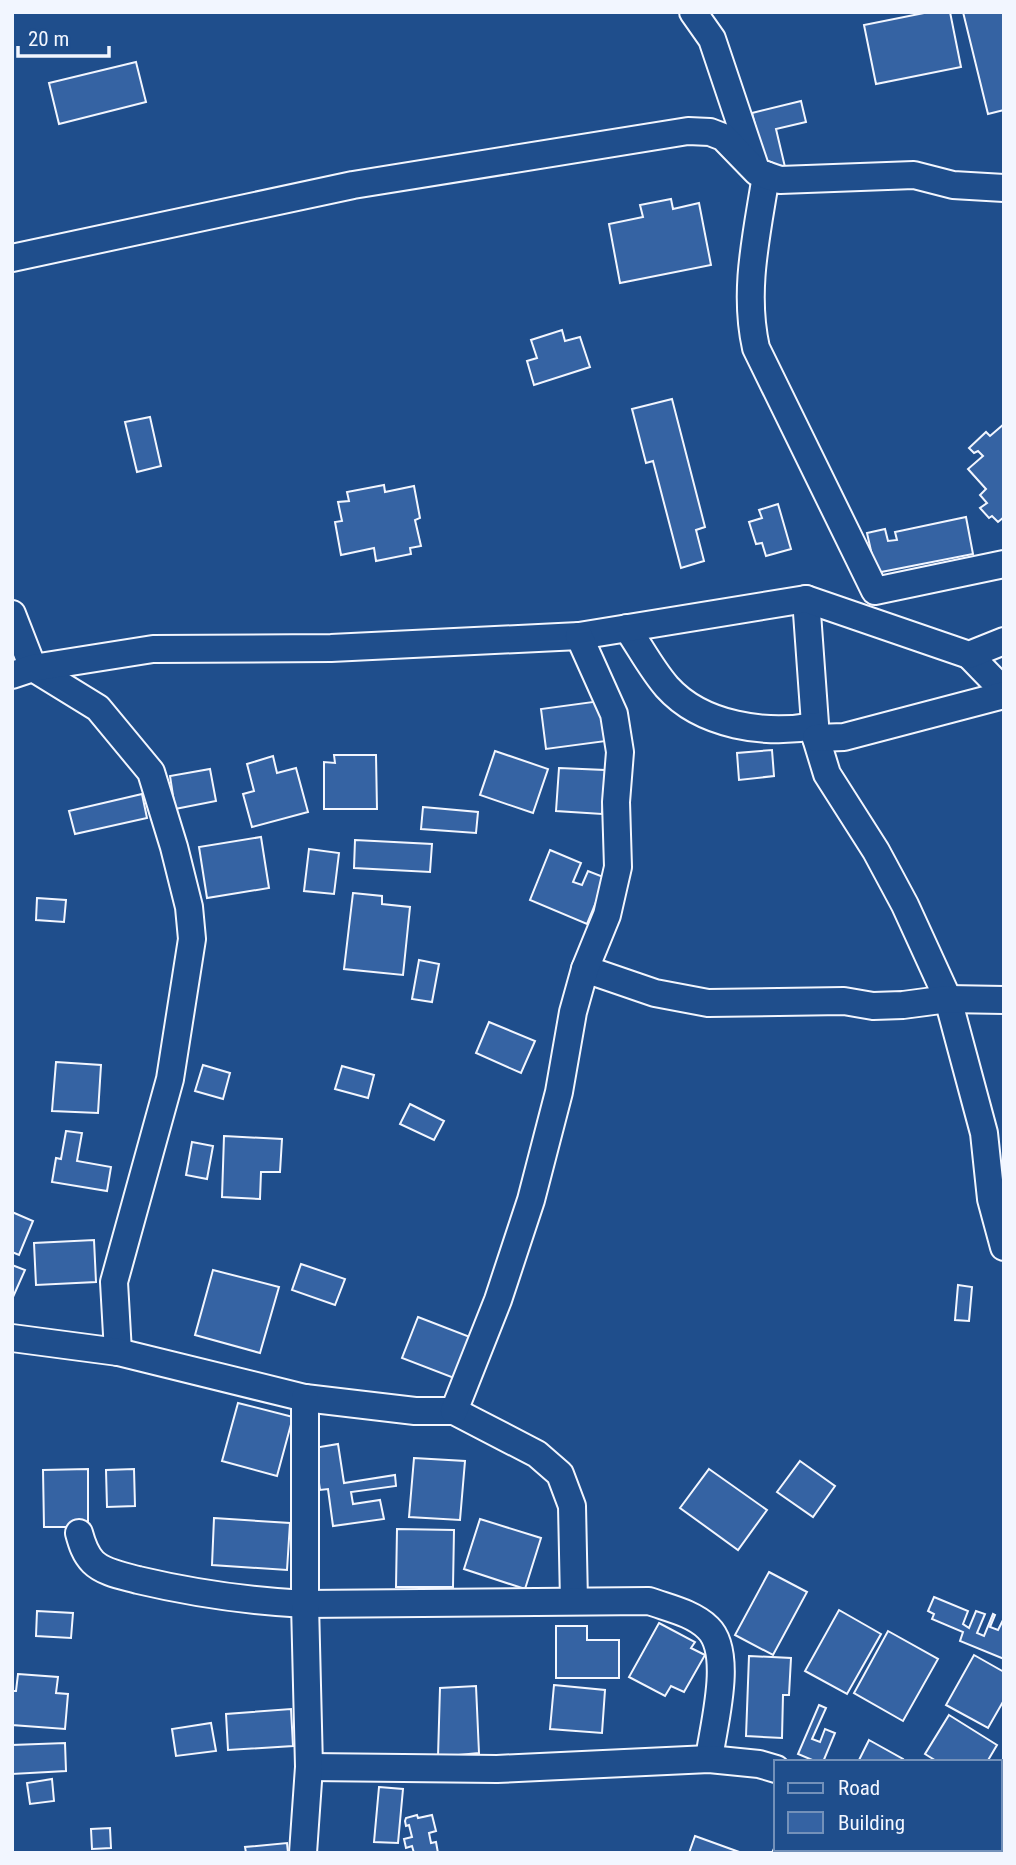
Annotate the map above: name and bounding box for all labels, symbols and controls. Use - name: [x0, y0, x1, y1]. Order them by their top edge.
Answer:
- scale bar: [18, 14, 108, 58]
- text: 20 m: [28, 27, 69, 51]
- legend: [774, 1760, 1002, 1851]
- text: Road: [838, 1776, 880, 1800]
- text: Building: [838, 1811, 905, 1835]

